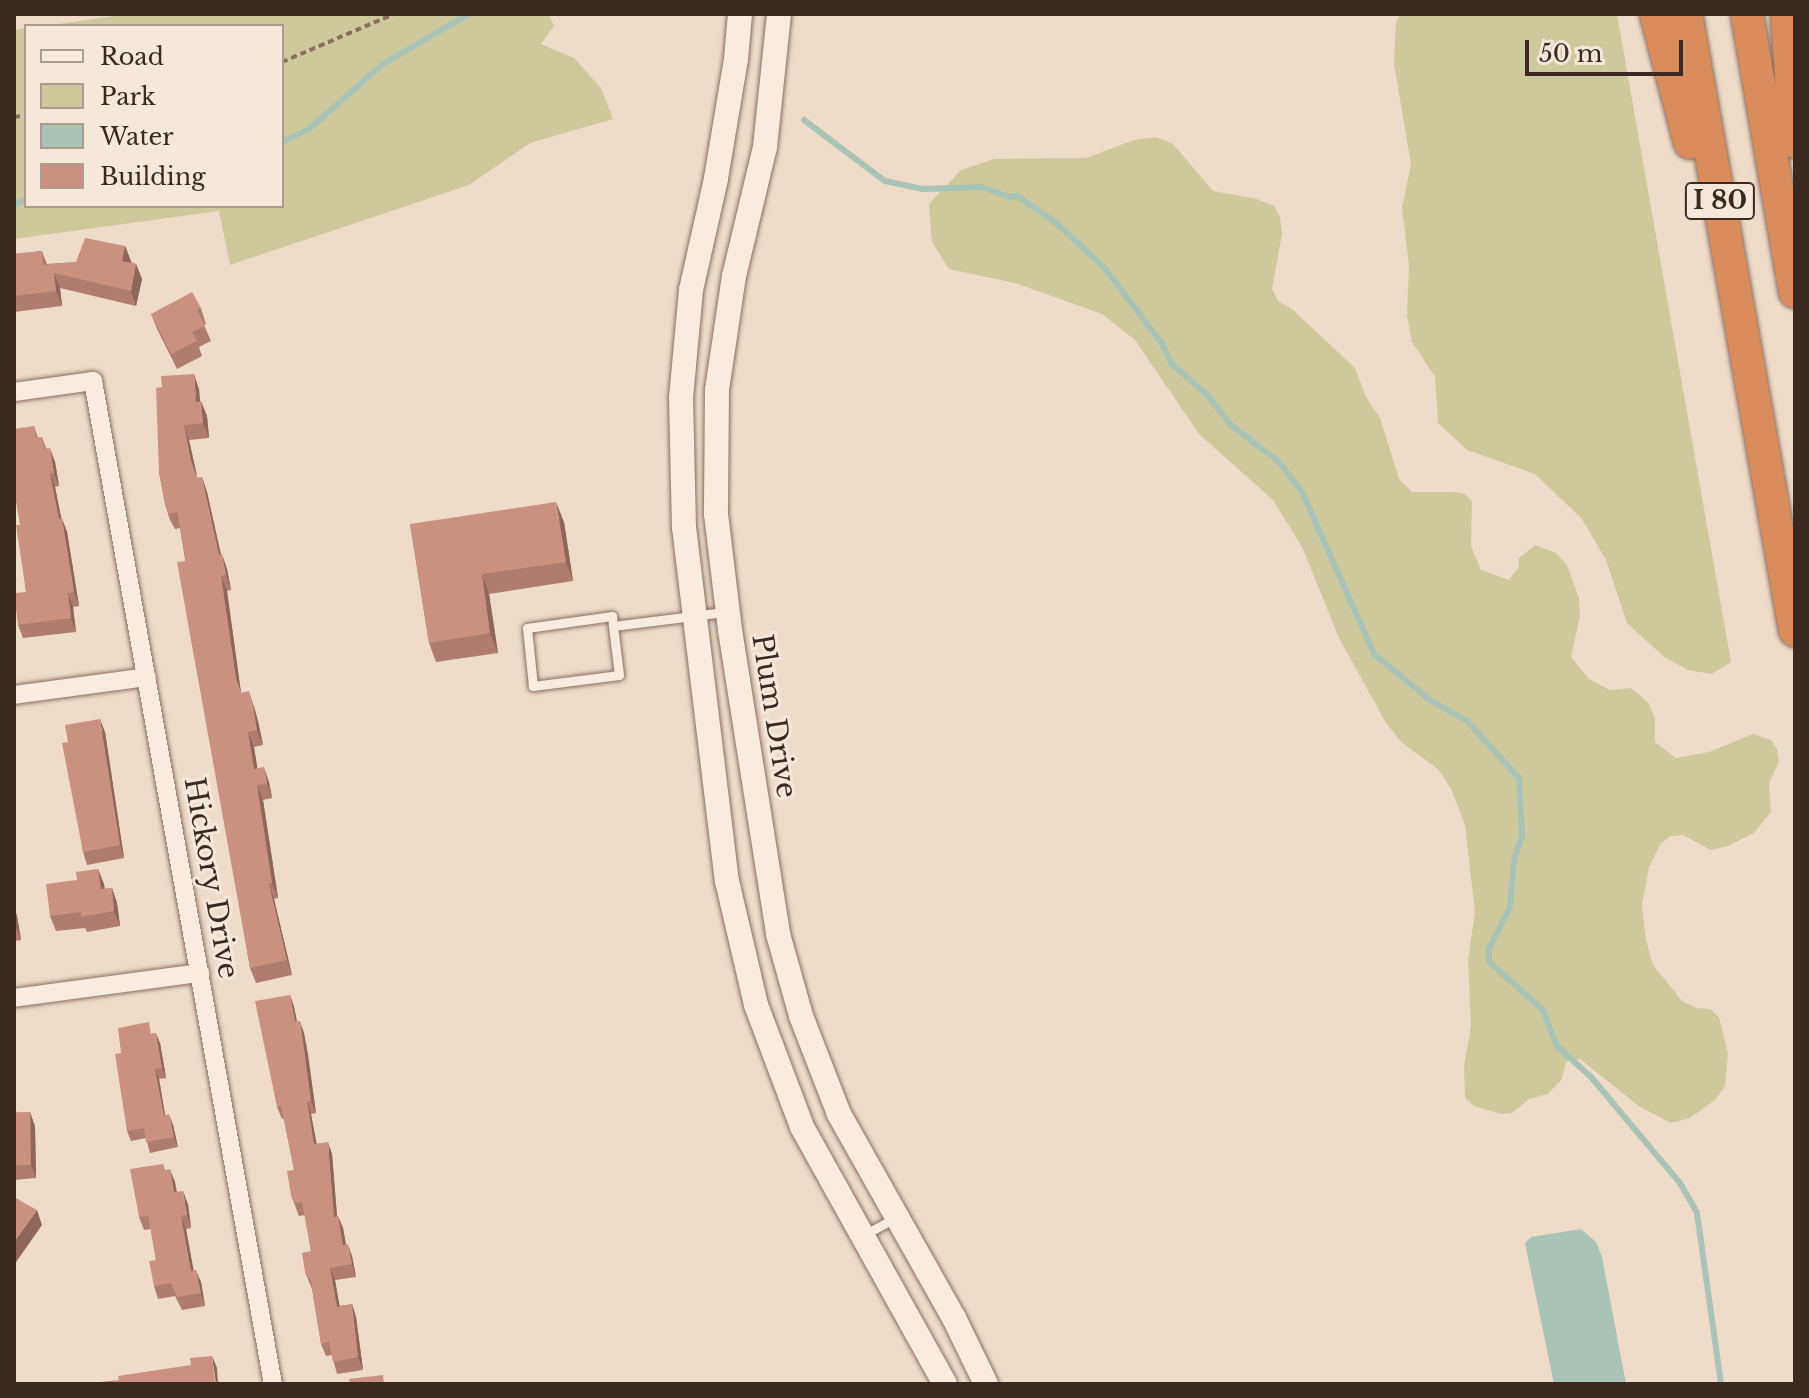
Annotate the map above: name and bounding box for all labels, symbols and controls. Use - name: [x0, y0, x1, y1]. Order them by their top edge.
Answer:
- legend: [24, 24, 284, 208]
- scale bar: [1529, 24, 1687, 74]
- text: 50 m: [1539, 39, 1602, 68]
- text: Road: [100, 42, 164, 71]
- text: Park: [100, 82, 156, 111]
- text: Water: [100, 122, 174, 151]
- text: Building: [100, 162, 206, 191]
- road number: I 80: [1684, 179, 1756, 223]
- street label: Plum Drive: [744, 632, 804, 800]
- street label: Hickory Drive: [177, 774, 245, 982]

